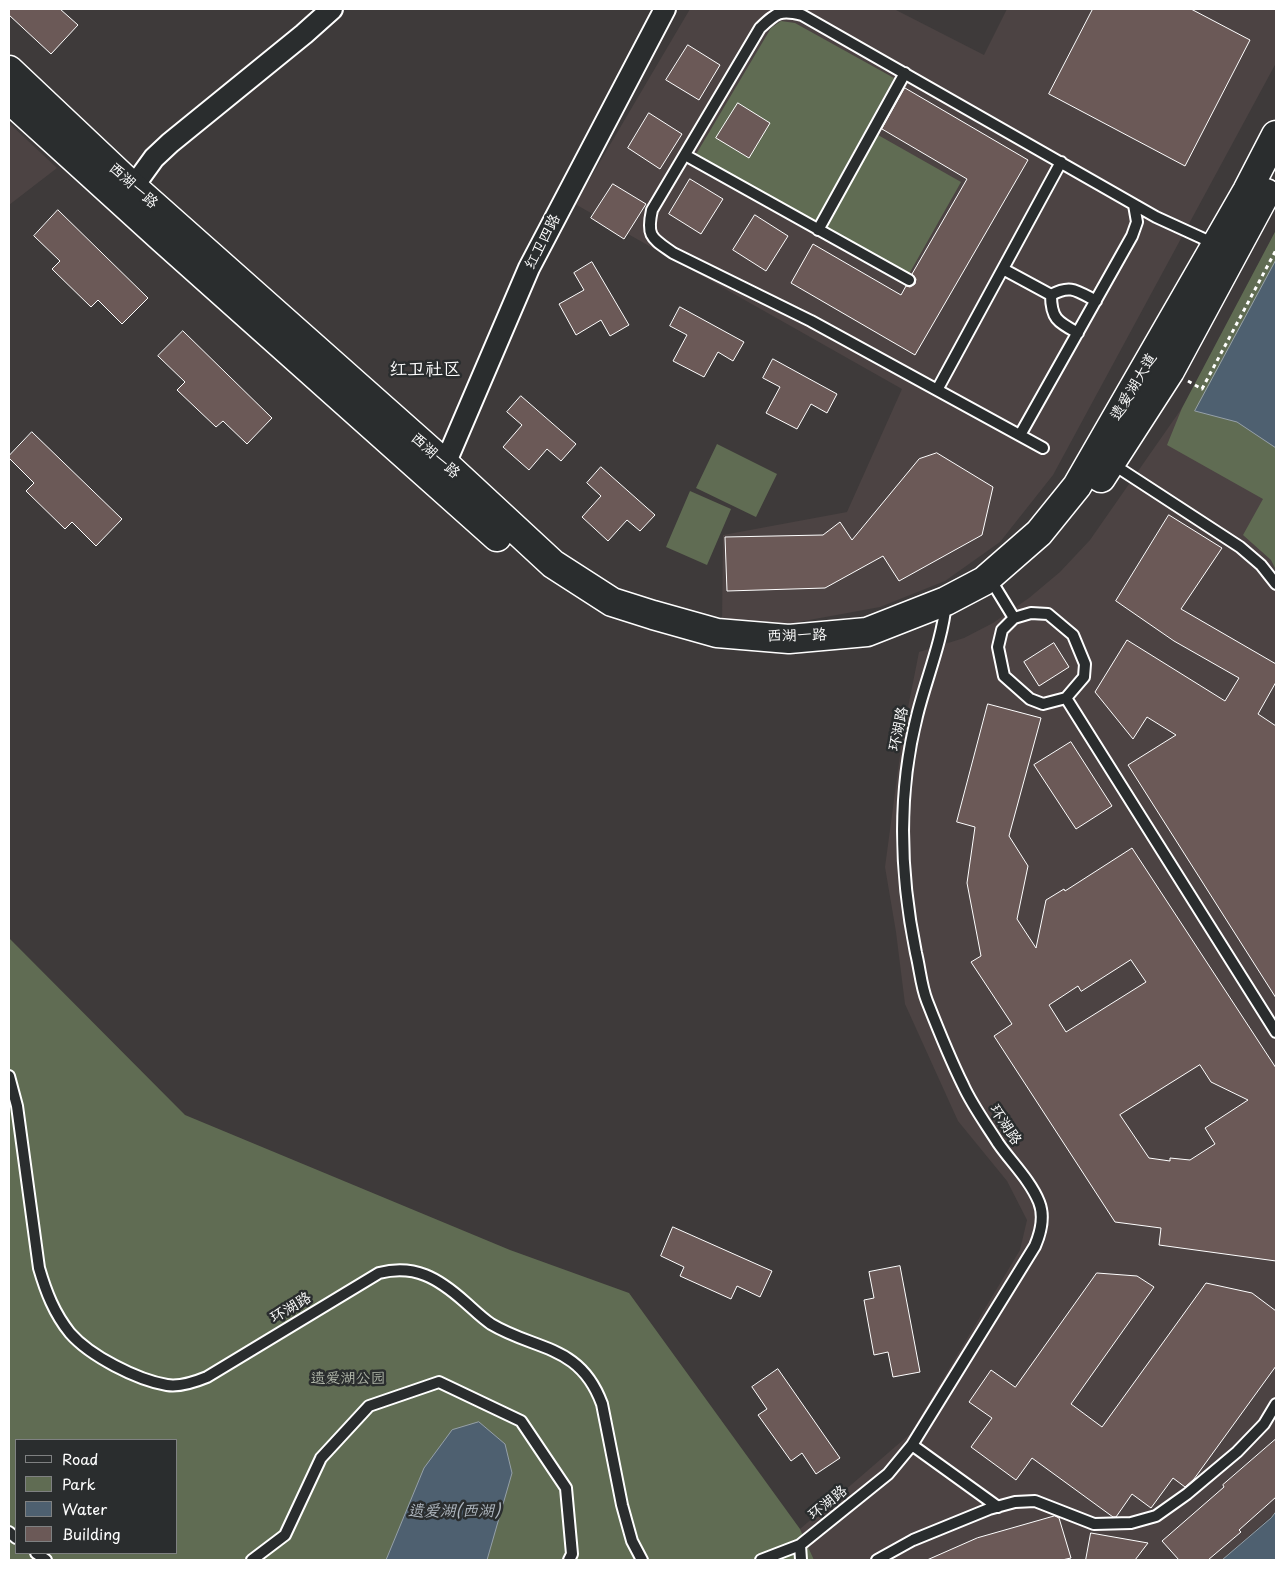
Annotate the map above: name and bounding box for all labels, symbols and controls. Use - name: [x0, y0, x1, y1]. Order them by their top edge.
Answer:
- street label: 西湖一路: [105, 159, 161, 213]
- street label: 红卫四路: [521, 211, 565, 273]
- street label: 遗爱湖大道: [1107, 350, 1161, 424]
- district label: 红卫社区: [389, 359, 461, 381]
- street label: 西湖一路: [407, 429, 463, 483]
- street label: 西湖一路: [767, 626, 827, 646]
- street label: 环湖路: [886, 705, 912, 753]
- street label: 环湖路: [985, 1101, 1025, 1149]
- street label: 环湖路: [267, 1289, 315, 1327]
- park label: 遗爱湖公园: [311, 1370, 385, 1388]
- legend: [15, 1439, 178, 1554]
- text: Road: [62, 1447, 98, 1470]
- text: Park: [62, 1472, 96, 1495]
- street label: 环湖路: [805, 1482, 851, 1524]
- text: Water: [62, 1497, 107, 1520]
- water label: 遗爱湖(西湖): [408, 1502, 500, 1522]
- text: Building: [62, 1522, 121, 1545]

